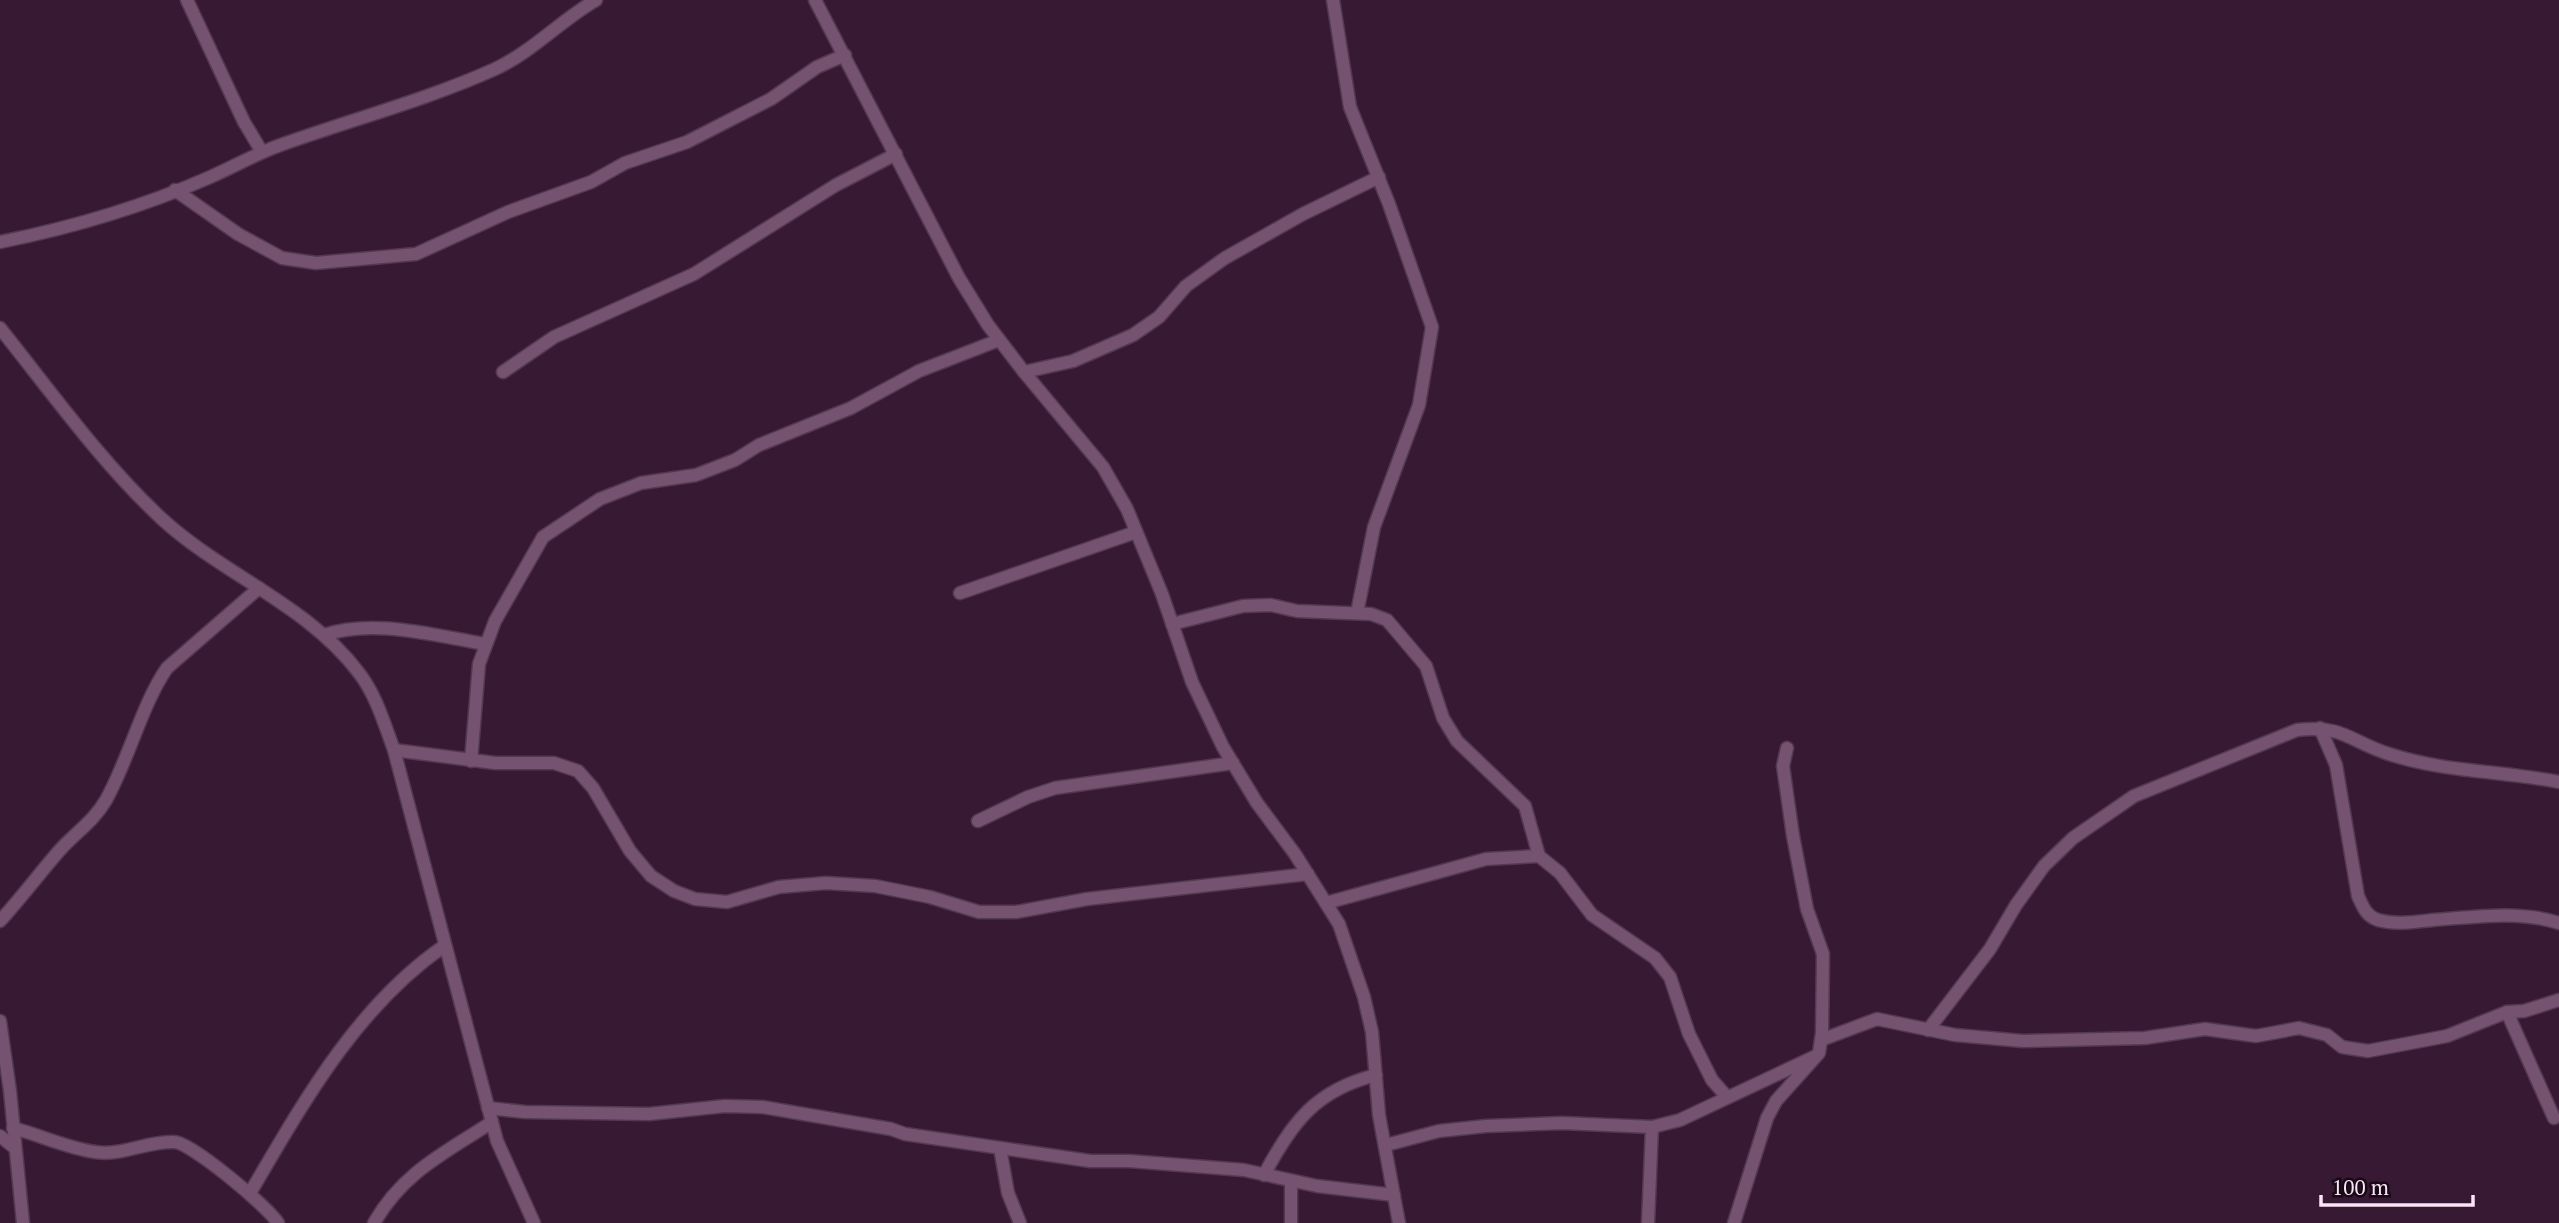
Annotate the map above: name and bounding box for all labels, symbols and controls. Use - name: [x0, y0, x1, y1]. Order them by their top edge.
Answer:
- scale bar: [2321, 1164, 2473, 1208]
- text: 100 m: [2332, 1173, 2389, 1201]

